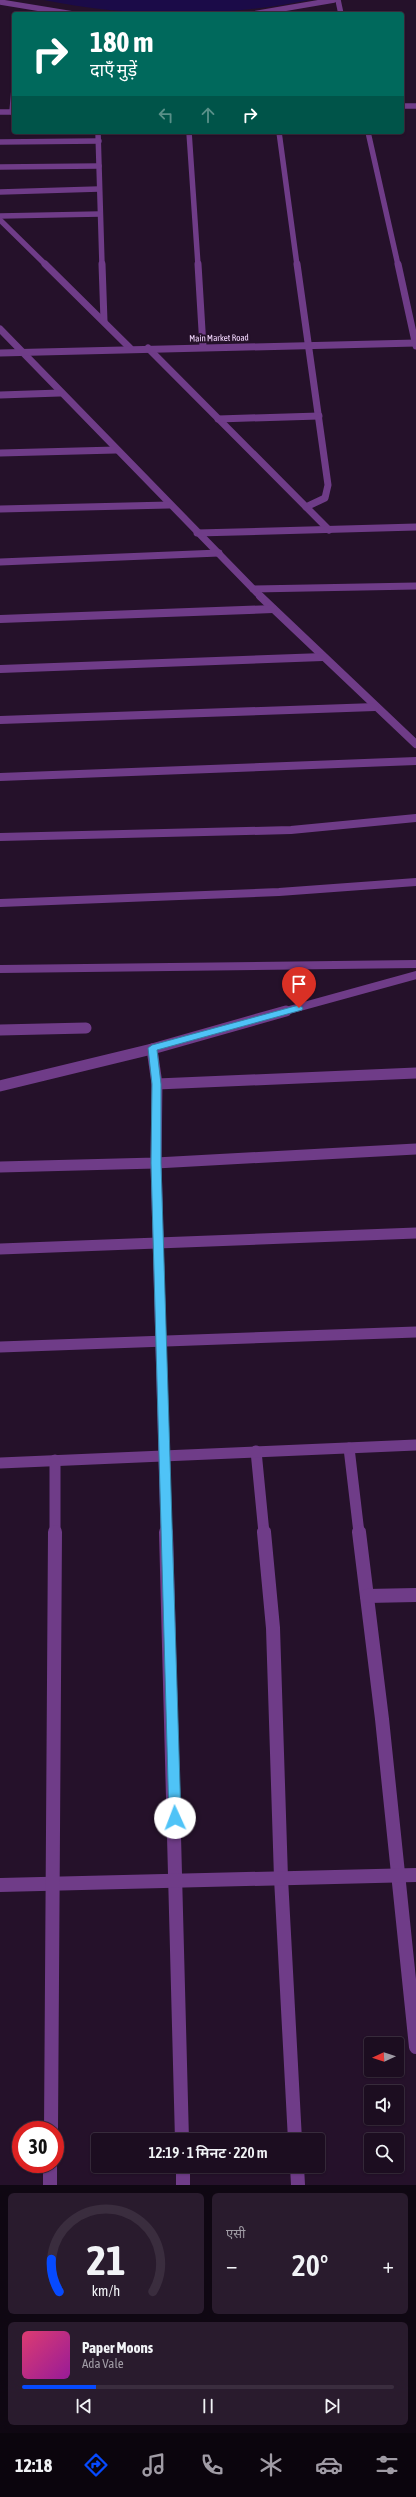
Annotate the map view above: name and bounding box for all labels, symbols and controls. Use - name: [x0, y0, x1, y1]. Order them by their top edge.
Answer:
- text: 180 m: [90, 26, 153, 58]
- icon: right: [24, 28, 76, 80]
- text: दाएँ मुड़ें: [90, 59, 137, 80]
- icon: left: [155, 104, 177, 126]
- icon: ahead: [197, 104, 219, 126]
- icon: right: [239, 104, 261, 126]
- street label: Main Market Road: [189, 332, 249, 344]
- pin: [282, 967, 316, 1008]
- icon: arrive: [288, 973, 310, 995]
- position arrow: [154, 1797, 196, 1839]
- north arrow: [364, 2037, 404, 2077]
- map controls: [364, 2037, 404, 2173]
- button: sound: [364, 2085, 404, 2125]
- speed limit sign: 30: [12, 2121, 64, 2173]
- button: search: [364, 2133, 404, 2173]
- text: 12:19 · 1 मिनट · 220 m: [148, 2144, 268, 2161]
- text: एसी: [226, 2226, 245, 2241]
- text: 21: [86, 2235, 126, 2283]
- text: 20°: [292, 2248, 328, 2282]
- text: −: [226, 2252, 237, 2278]
- text: +: [383, 2252, 394, 2278]
- text: km/h: [92, 2282, 120, 2298]
- text: Paper Moons: [82, 2339, 153, 2356]
- text: Ada Vale: [82, 2356, 124, 2371]
- icon: previous: [73, 2395, 95, 2417]
- icon: pause: [197, 2395, 219, 2417]
- icon: next: [321, 2395, 343, 2417]
- icon: directions: [82, 2451, 110, 2479]
- icon: music: [140, 2451, 168, 2479]
- icon: phone: [198, 2451, 226, 2479]
- icon: climate: [257, 2451, 285, 2479]
- icon: car: [315, 2451, 343, 2479]
- icon: filters: [373, 2451, 401, 2479]
- text: 12:18: [15, 2455, 52, 2476]

